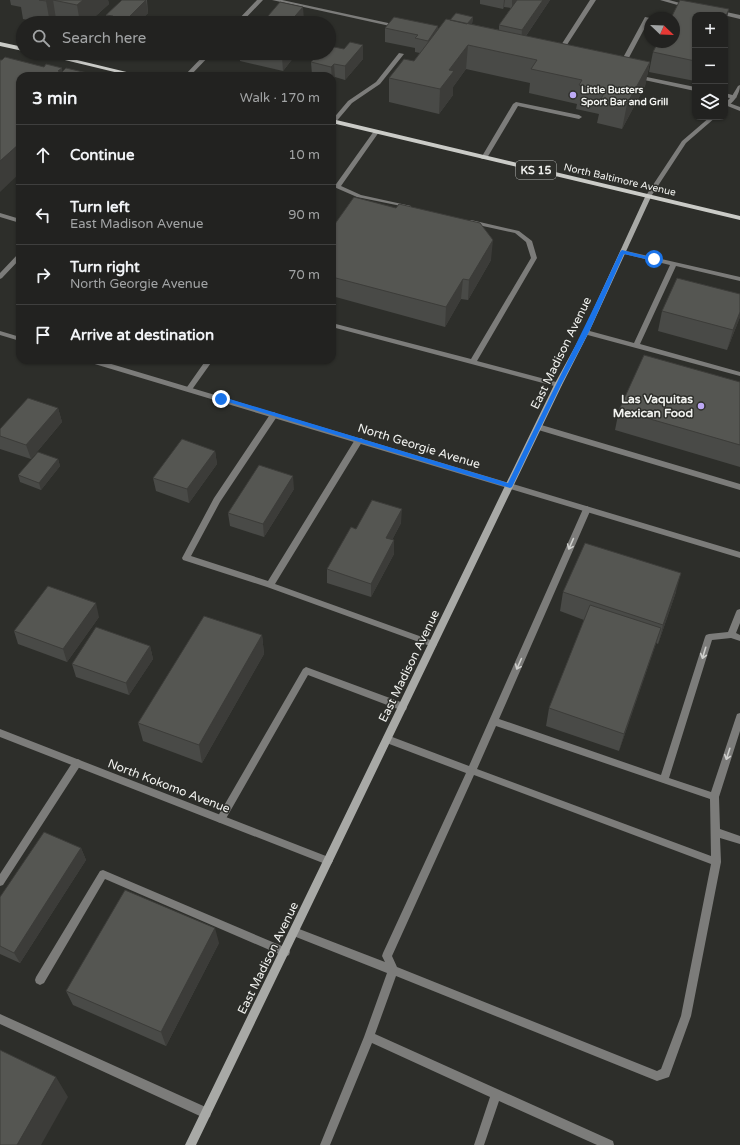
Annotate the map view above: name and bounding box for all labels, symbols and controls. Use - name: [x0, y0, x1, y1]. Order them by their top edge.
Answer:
- north arrow: [644, 12, 680, 48]
- map controls: [692, 12, 728, 120]
- button: +: [692, 12, 728, 48]
- search box: [16, 16, 336, 60]
- icon: search: [30, 27, 52, 49]
- text: Search here: [62, 29, 146, 47]
- button: −: [692, 48, 728, 84]
- place label: Little Busters Sport Bar and Grill: [581, 84, 668, 108]
- button: layers: [692, 84, 728, 120]
- text: 3 min: [32, 88, 77, 109]
- text: Walk · 170 m: [240, 90, 320, 106]
- marker: Little Busters Sport Bar and Grill: [568, 90, 578, 100]
- icon: ahead: [32, 144, 54, 166]
- text: Continue: [70, 146, 134, 164]
- text: 10 m: [288, 147, 320, 163]
- road number: KS 15: [516, 161, 556, 179]
- street label: North Baltimore Avenue: [563, 161, 677, 199]
- text: Turn left: [70, 198, 130, 216]
- icon: left: [32, 204, 54, 226]
- text: 90 m: [288, 207, 320, 223]
- text: East Madison Avenue: [70, 216, 203, 232]
- route start: [645, 250, 663, 268]
- text: Turn right: [70, 258, 140, 276]
- icon: right: [32, 264, 54, 286]
- text: 70 m: [288, 267, 320, 283]
- text: North Georgie Avenue: [70, 276, 208, 292]
- street label: East Madison Avenue: [528, 294, 594, 411]
- icon: arrive: [32, 324, 54, 346]
- text: Arrive at destination: [70, 326, 214, 344]
- route end: [212, 390, 230, 408]
- place label: Las Vaquitas Mexican Food: [613, 392, 693, 420]
- marker: Las Vaquitas Mexican Food: [696, 401, 706, 411]
- street label: North Georgie Avenue: [356, 421, 482, 471]
- one-way arrow: [567, 538, 574, 550]
- street label: East Madison Avenue: [376, 607, 442, 724]
- one-way arrow: [700, 646, 707, 659]
- one-way arrow: [515, 657, 522, 669]
- one-way arrow: [724, 748, 731, 761]
- street label: North Kokomo Avenue: [106, 756, 232, 816]
- street label: East Madison Avenue: [235, 899, 301, 1016]

